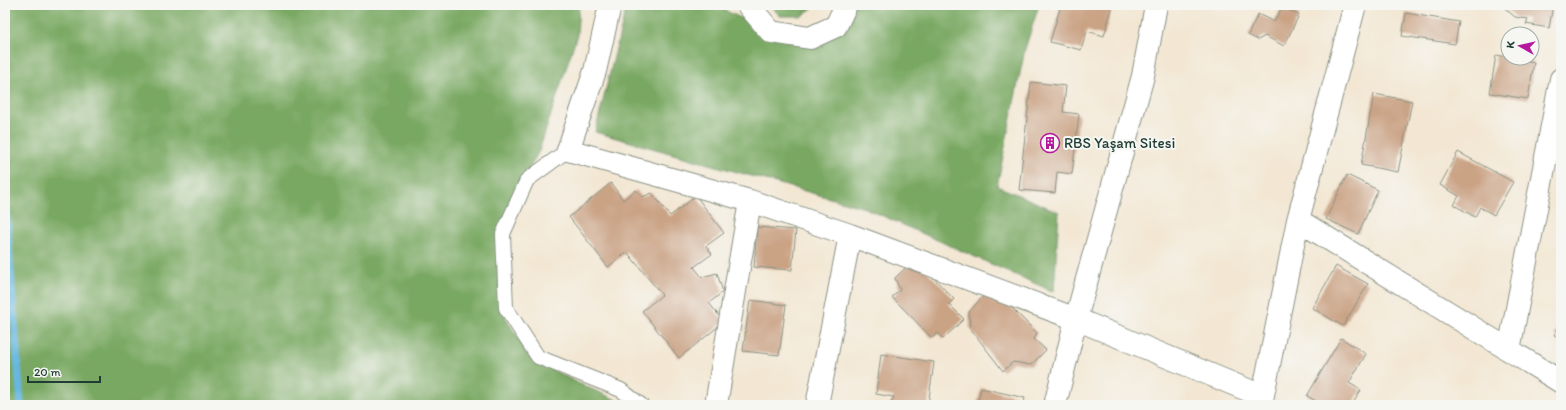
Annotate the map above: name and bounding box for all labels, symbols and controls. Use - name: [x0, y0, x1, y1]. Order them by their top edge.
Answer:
- north arrow: [1500, 26, 1540, 66]
- text: K: [1504, 39, 1518, 49]
- building icon: RBS Yaşam Sitesi: [1039, 132, 1061, 154]
- place label: RBS Yaşam Sitesi: [1064, 134, 1175, 152]
- scale bar: [28, 358, 100, 384]
- text: 20 m: [34, 365, 61, 379]

